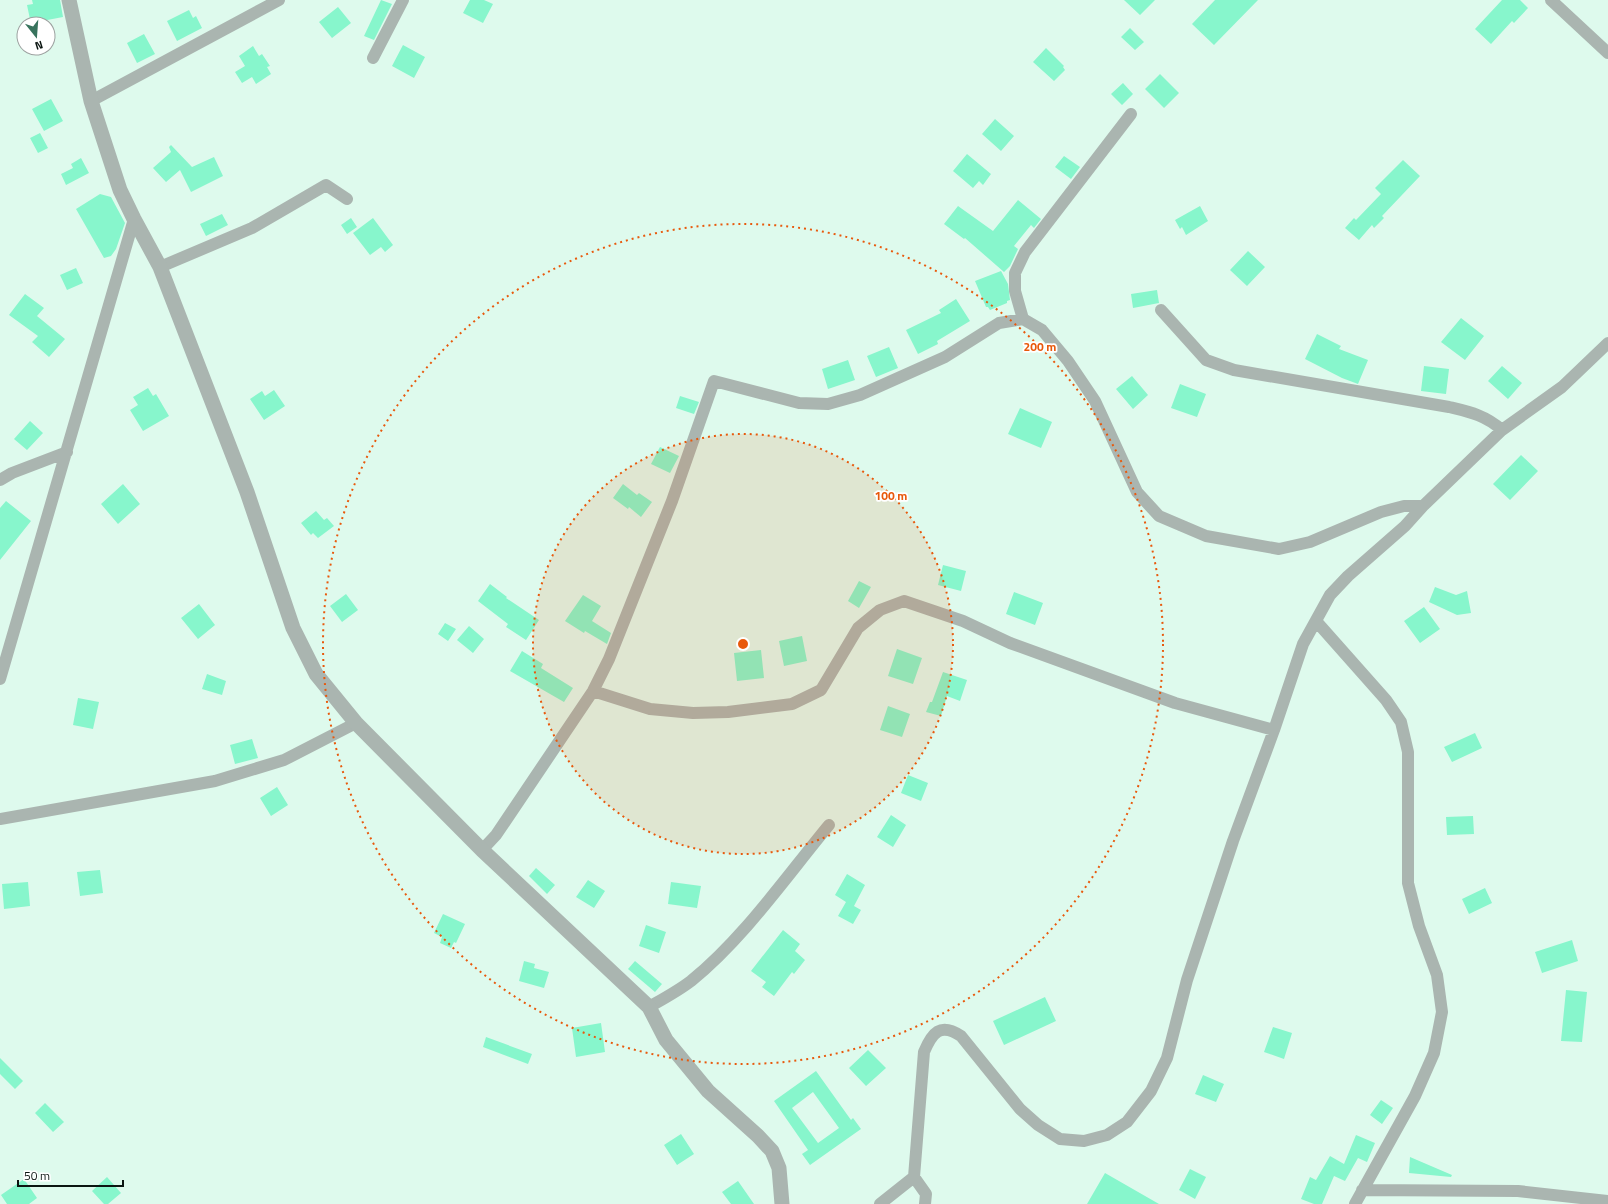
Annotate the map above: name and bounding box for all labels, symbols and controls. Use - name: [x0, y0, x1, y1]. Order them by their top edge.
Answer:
- north arrow: [16, 16, 56, 56]
- text: N: [33, 37, 45, 54]
- text: 200 m: [1024, 337, 1056, 356]
- text: 100 m: [875, 486, 907, 505]
- centre of rings: [736, 637, 750, 651]
- scale bar: [18, 1162, 123, 1188]
- text: 50 m: [24, 1166, 50, 1185]

